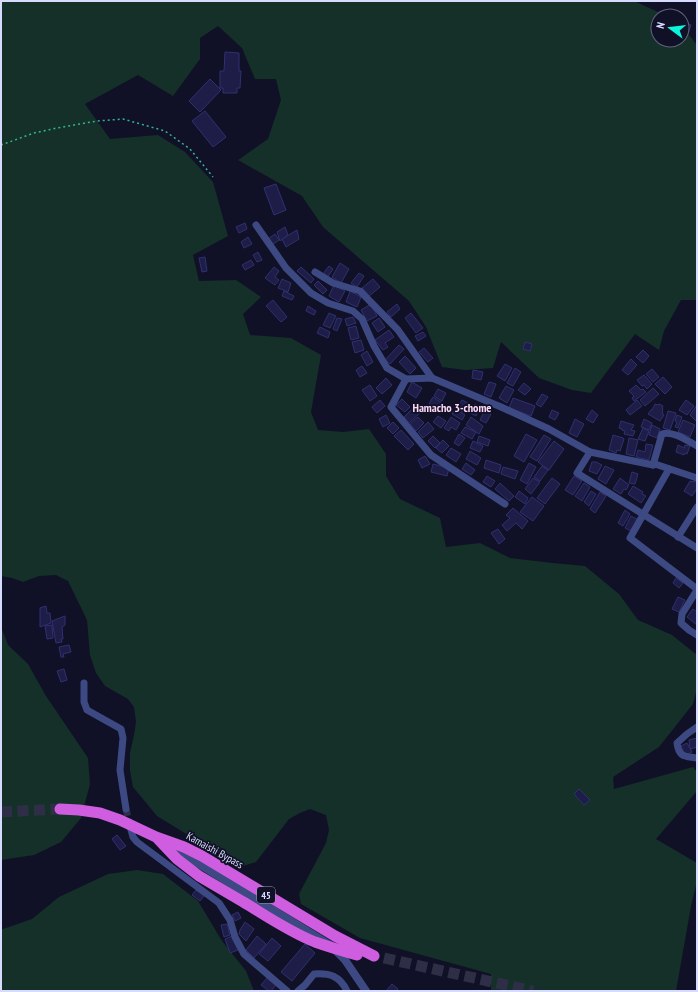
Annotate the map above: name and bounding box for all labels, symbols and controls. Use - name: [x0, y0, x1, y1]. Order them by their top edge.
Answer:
- north arrow: [650, 8, 690, 48]
- text: N: [653, 21, 668, 30]
- district label: Hamacho 3-chome: [413, 400, 492, 415]
- street label: Kamaishi Bypass: [184, 829, 246, 871]
- road number: 45: [257, 887, 275, 903]

